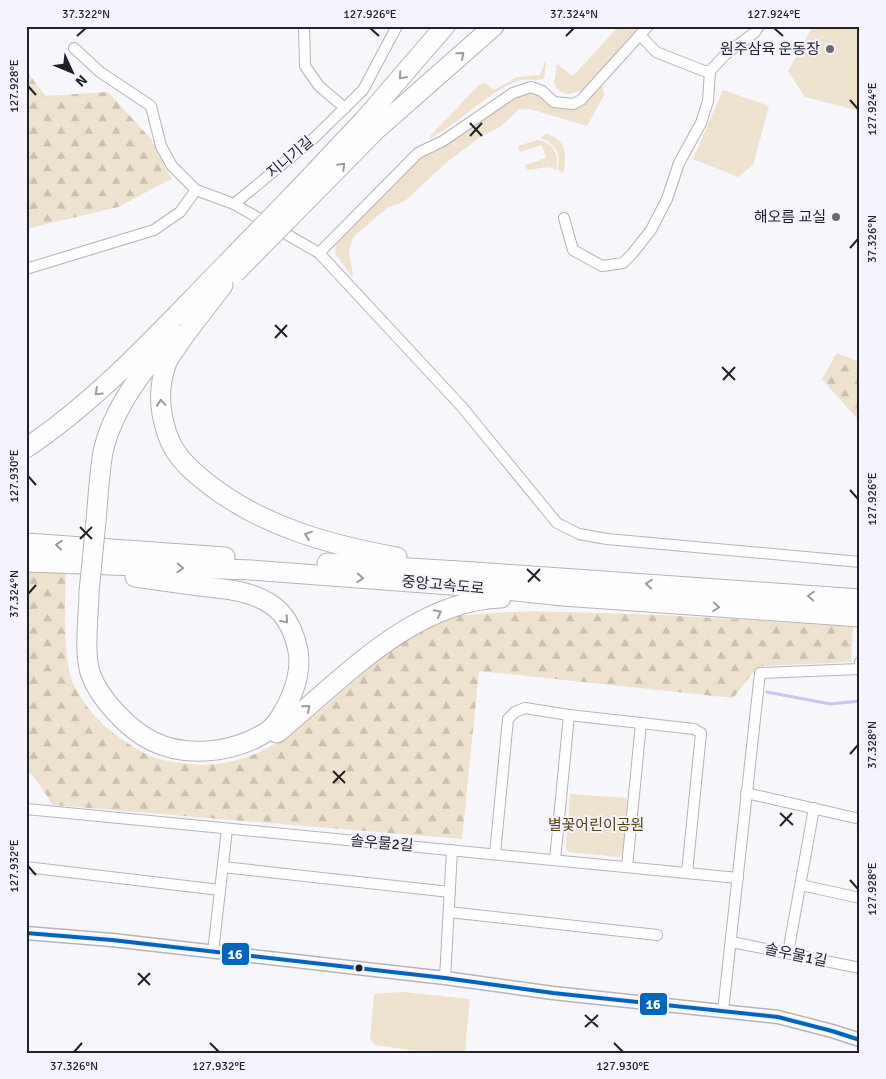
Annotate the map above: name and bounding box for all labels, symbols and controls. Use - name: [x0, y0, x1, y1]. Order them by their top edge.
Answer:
- text: 37.322°N: [62, 7, 110, 22]
- text: 127.926°E: [343, 7, 397, 22]
- text: 37.324°N: [550, 7, 598, 22]
- text: 127.924°E: [747, 7, 801, 22]
- place label: 원주삼육 운동장: [720, 40, 820, 58]
- marker: 원주삼육 운동장: [824, 43, 836, 55]
- north arrow: [48, 48, 98, 98]
- one-way arrow: [455, 52, 464, 61]
- text: 127.928°E: [7, 59, 22, 113]
- text: N: [71, 71, 90, 90]
- one-way arrow: [399, 71, 408, 80]
- text: 127.924°E: [865, 82, 880, 136]
- street label: 지니기길: [263, 132, 317, 182]
- one-way arrow: [336, 162, 345, 171]
- place label: 해오름 교실: [754, 208, 826, 226]
- marker: 해오름 교실: [830, 211, 842, 223]
- text: 37.326°N: [865, 215, 880, 263]
- one-way arrow: [95, 386, 104, 395]
- one-way arrow: [156, 399, 167, 407]
- text: 127.930°E: [7, 449, 22, 503]
- text: 127.926°E: [865, 472, 880, 526]
- one-way arrow: [304, 531, 312, 541]
- one-way arrow: [55, 540, 63, 551]
- one-way arrow: [176, 562, 184, 573]
- text: 37.324°N: [7, 570, 22, 618]
- street label: 중앙고속도로: [401, 572, 485, 598]
- one-way arrow: [356, 573, 364, 584]
- one-way arrow: [645, 579, 653, 590]
- one-way arrow: [807, 590, 815, 601]
- one-way arrow: [712, 601, 720, 612]
- one-way arrow: [433, 609, 442, 619]
- one-way arrow: [280, 614, 288, 623]
- one-way arrow: [302, 705, 311, 714]
- text: 37.328°N: [865, 721, 880, 769]
- park label: 별꽃어린이공원: [548, 816, 644, 834]
- street label: 솔우물2길: [350, 831, 414, 855]
- text: 127.932°E: [7, 839, 22, 893]
- text: 127.928°E: [865, 862, 880, 916]
- street label: 솔우물1길: [763, 940, 829, 970]
- line badge: 16: [221, 942, 250, 966]
- text: 16: [227, 946, 243, 963]
- unlabelled marker: [354, 963, 364, 973]
- line badge: 16: [639, 992, 668, 1016]
- text: 16: [645, 996, 661, 1013]
- text: 37.326°N: [50, 1059, 98, 1074]
- text: 127.932°E: [192, 1059, 246, 1074]
- text: 127.930°E: [596, 1059, 650, 1074]

